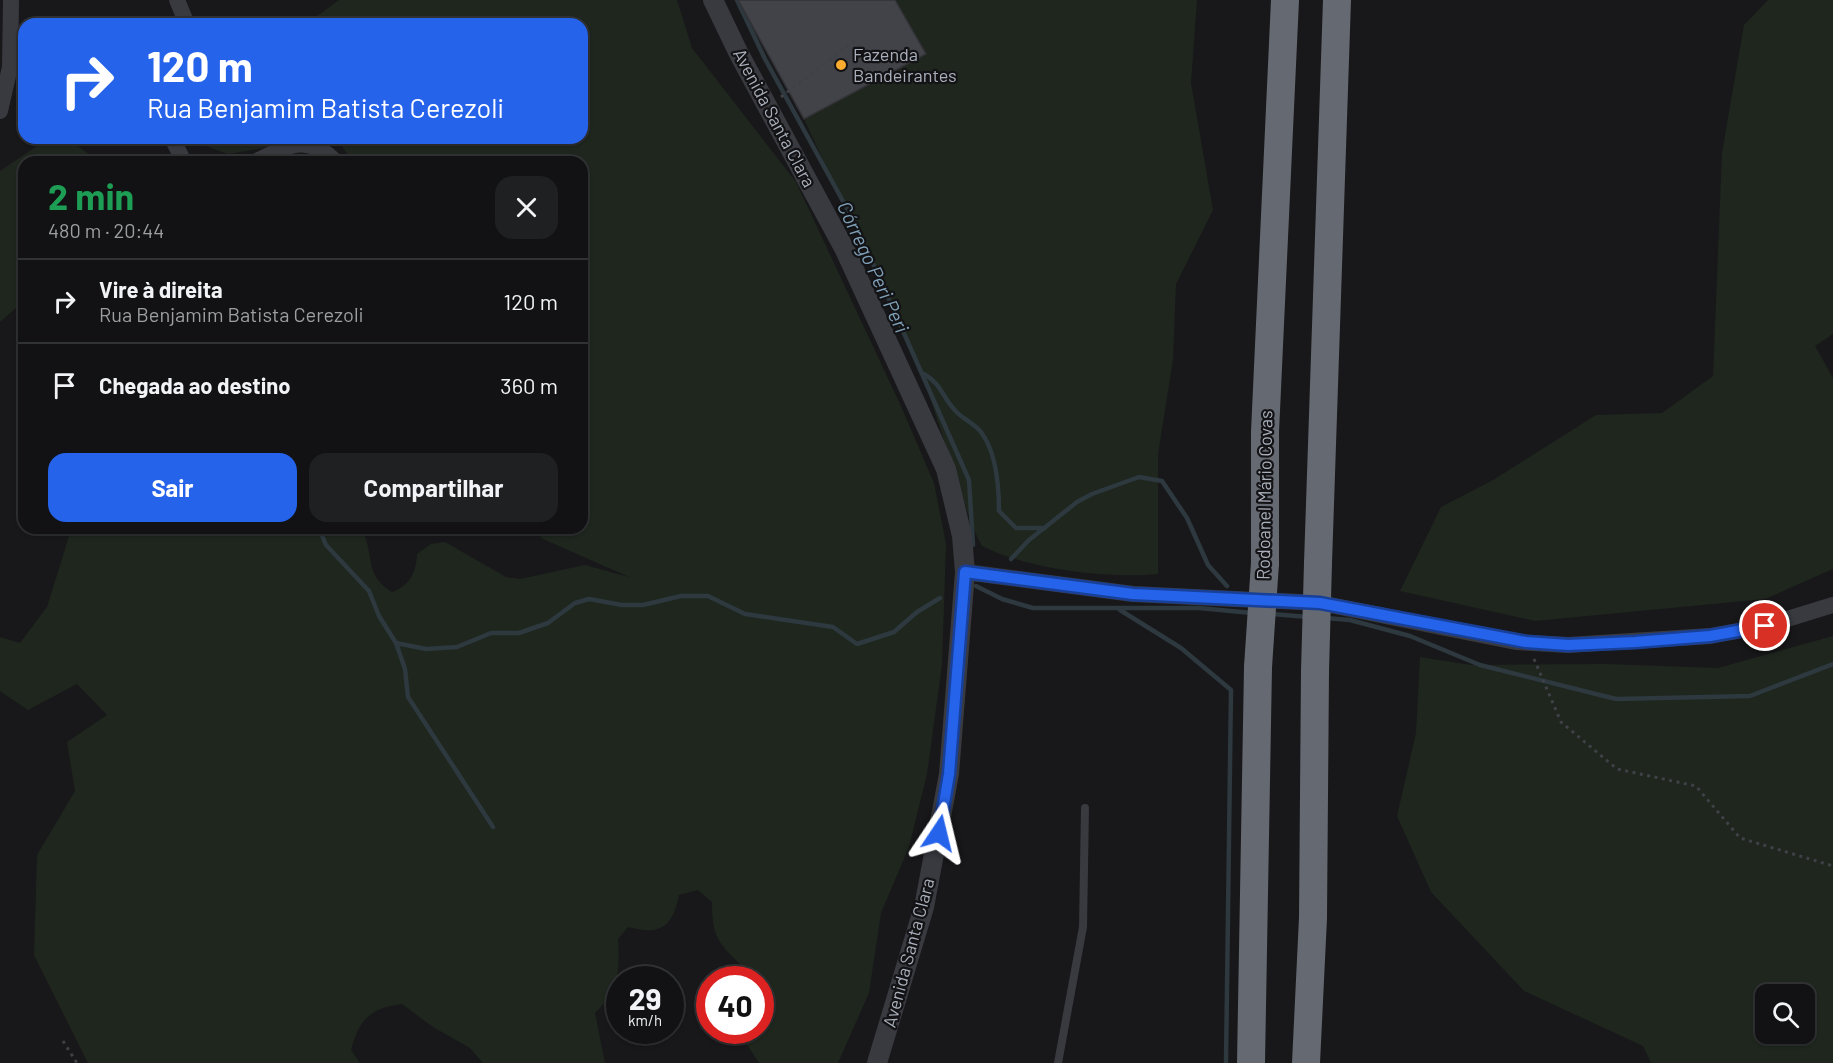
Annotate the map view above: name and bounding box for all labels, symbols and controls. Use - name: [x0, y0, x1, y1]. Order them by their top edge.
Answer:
- text: 120 m: [147, 40, 253, 90]
- icon: right: [48, 42, 126, 120]
- place label: Fazenda Bandeirantes: [853, 43, 957, 86]
- street label: Avenida Santa Clara: [729, 44, 821, 191]
- marker: Fazenda Bandeirantes: [834, 58, 848, 72]
- text: Rua Benjamim Batista Cerezoli: [147, 91, 504, 123]
- text: 2 min: [48, 174, 134, 217]
- button: close: [495, 176, 558, 239]
- water label: Córrego Peri Peri: [833, 197, 915, 336]
- text: 480 m · 20:44: [48, 218, 164, 242]
- text: Vire à direita: [99, 276, 223, 302]
- icon: right: [48, 285, 81, 318]
- text: 120 m: [503, 288, 558, 314]
- text: Rua Benjamim Batista Cerezoli: [99, 302, 364, 326]
- icon: arrive: [48, 369, 81, 402]
- text: Chegada ao destino: [99, 372, 290, 398]
- text: 360 m: [500, 372, 558, 398]
- street label: Rodoanel Mário Covas: [1252, 410, 1276, 580]
- button: Sair: [48, 453, 297, 522]
- button: Compartilhar: [309, 453, 558, 522]
- pin: [1739, 600, 1790, 651]
- icon: arrive: [1748, 609, 1781, 642]
- position arrow: [907, 801, 971, 865]
- street label: Avenida Santa Clara: [877, 876, 939, 1030]
- speed limit sign: 40: [696, 966, 774, 1044]
- text: 29: [629, 980, 661, 1016]
- map controls: [1755, 984, 1815, 1044]
- button: search: [1755, 984, 1815, 1044]
- text: km/h: [628, 1011, 662, 1029]

